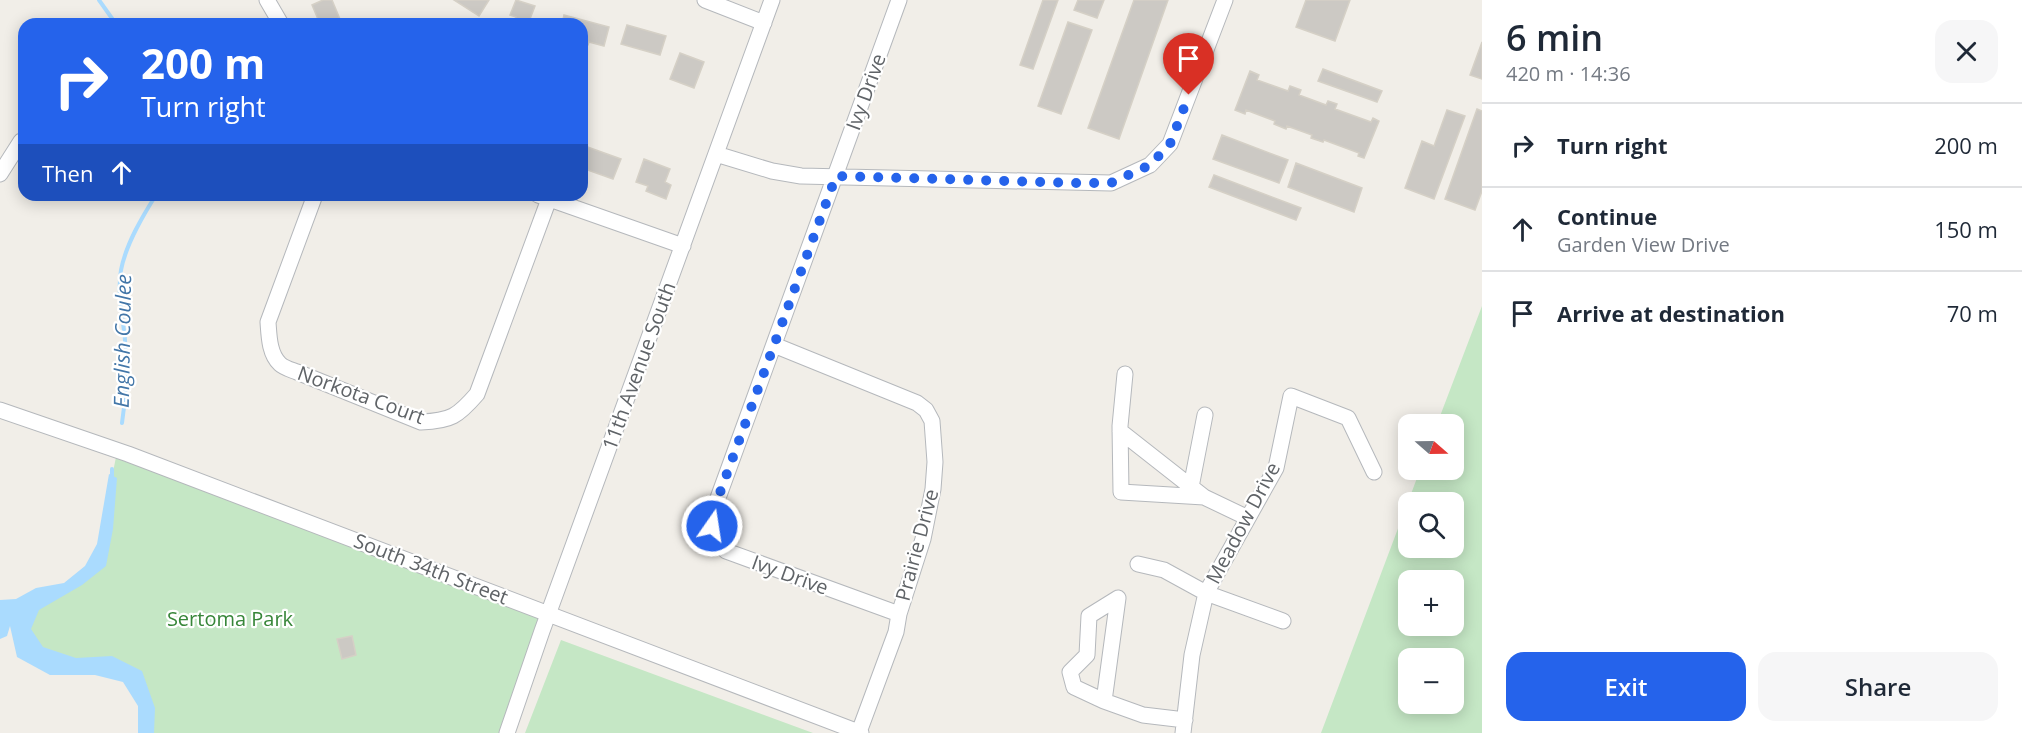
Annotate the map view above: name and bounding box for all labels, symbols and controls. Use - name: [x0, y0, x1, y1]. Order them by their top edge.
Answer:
- text: 6 min: [1506, 13, 1603, 62]
- button: close: [1935, 20, 1998, 83]
- pin: [1163, 33, 1214, 95]
- text: 200 m: [141, 34, 265, 91]
- icon: right: [42, 42, 120, 120]
- icon: arrive: [1172, 42, 1205, 75]
- street label: Ivy Drive: [839, 50, 892, 134]
- text: 420 m · 14:36: [1506, 60, 1631, 87]
- text: Turn right: [141, 88, 266, 125]
- icon: right: [1506, 129, 1539, 162]
- text: Turn right: [1557, 130, 1668, 160]
- text: 200 m: [1934, 130, 1998, 160]
- icon: ahead: [105, 156, 138, 189]
- text: Then: [42, 158, 93, 188]
- text: Continue: [1557, 201, 1657, 231]
- icon: ahead: [1506, 213, 1539, 246]
- text: 150 m: [1934, 214, 1998, 244]
- text: Garden View Drive: [1557, 231, 1730, 258]
- water label: English Coulee: [107, 274, 137, 408]
- street label: 11th Avenue South: [596, 278, 681, 454]
- icon: arrive: [1506, 297, 1539, 330]
- text: Arrive at destination: [1557, 298, 1785, 328]
- text: 70 m: [1947, 298, 1998, 328]
- street label: Norkota Court: [294, 359, 428, 430]
- north arrow: [1398, 414, 1464, 480]
- map controls: [1398, 414, 1464, 714]
- street label: Meadow Drive: [1199, 457, 1286, 588]
- street label: Prairie Drive: [889, 486, 944, 604]
- button: search: [1398, 492, 1464, 558]
- position arrow: [680, 494, 744, 558]
- street label: South 34th Street: [350, 527, 512, 610]
- street label: Ivy Drive: [748, 548, 832, 601]
- button: +: [1398, 570, 1464, 636]
- park label: Sertoma Park: [167, 605, 294, 632]
- button: −: [1398, 648, 1464, 714]
- button: Exit: [1506, 652, 1746, 721]
- button: Share: [1758, 652, 1998, 721]

